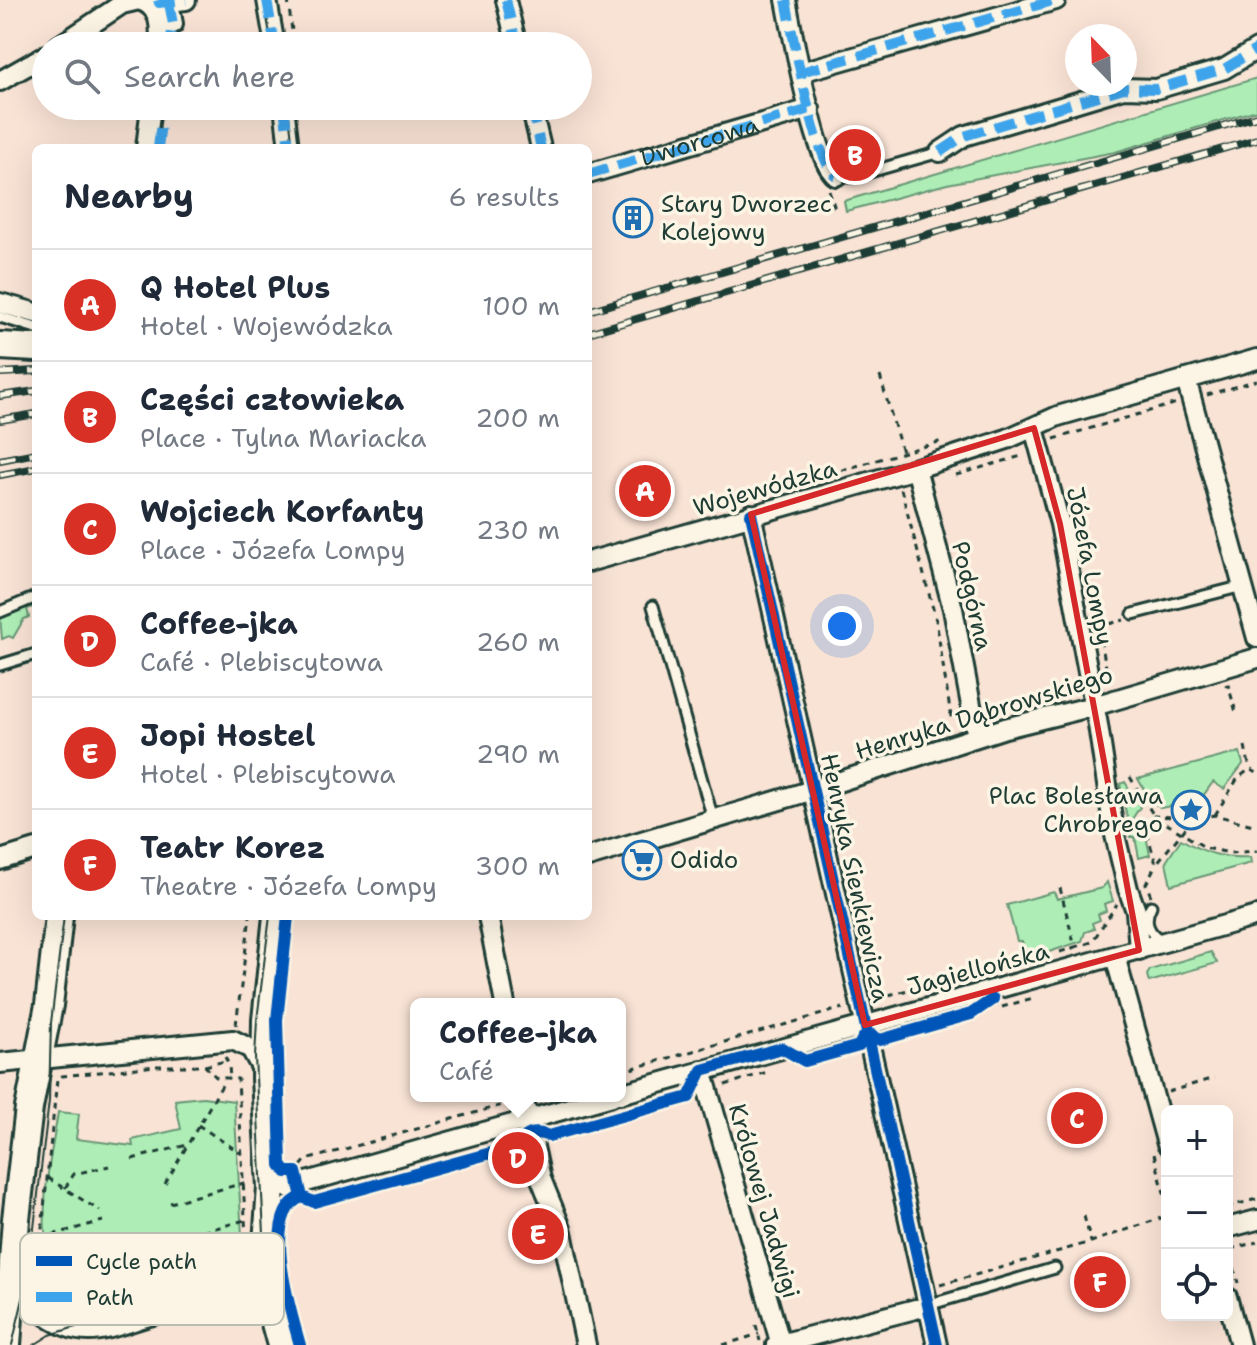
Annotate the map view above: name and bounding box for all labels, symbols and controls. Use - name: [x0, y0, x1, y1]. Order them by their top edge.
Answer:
- north arrow: [1065, 24, 1137, 96]
- search box: [32, 32, 592, 120]
- icon: search: [60, 54, 104, 98]
- text: Search here: [124, 56, 295, 97]
- street label: Dworcowa: [636, 109, 763, 174]
- pin: B: [829, 125, 881, 185]
- text: Nearby: [64, 173, 194, 219]
- text: 6 results: [448, 179, 560, 214]
- place label: Stary Dworzec Kolejowy: [661, 188, 832, 248]
- building icon: Stary Dworzec Kolejowy: [612, 197, 654, 239]
- text: Q Hotel Plus: [140, 267, 330, 308]
- text: A: [80, 288, 100, 323]
- text: 100 m: [482, 288, 560, 323]
- text: Hotel · Wojewódzka: [140, 308, 393, 343]
- text: Części człowieka: [140, 379, 404, 420]
- text: B: [82, 400, 98, 435]
- text: 200 m: [475, 400, 560, 435]
- text: Place · Tylna Mariacka: [140, 420, 426, 455]
- street label: Wojewódzka: [689, 452, 841, 524]
- pin: A: [619, 461, 671, 521]
- street label: Józefa Lompy: [1059, 484, 1121, 648]
- text: Wojciech Korfanty: [140, 491, 424, 532]
- text: C: [82, 512, 98, 547]
- text: 230 m: [476, 512, 560, 547]
- text: Place · Józefa Lompy: [140, 532, 406, 567]
- street label: Podgórna: [944, 538, 1000, 654]
- text: Coffee-jka: [140, 603, 298, 644]
- your location: [822, 606, 862, 646]
- text: D: [81, 624, 99, 659]
- text: 260 m: [476, 624, 560, 659]
- text: Café · Plebiscytowa: [140, 644, 383, 679]
- street label: Henryka Dąbrowskiego: [851, 659, 1117, 767]
- text: Jopi Hostel: [140, 715, 315, 756]
- text: E: [81, 736, 99, 771]
- text: 290 m: [476, 736, 560, 771]
- street label: Henryka Sienkiewicza: [813, 751, 897, 1006]
- text: Hotel · Plebiscytowa: [140, 756, 395, 791]
- place label: Plac Bolesława Chrobrego: [989, 780, 1163, 840]
- place icon: Plac Bolesława Chrobrego: [1170, 789, 1212, 831]
- text: Teatr Korez: [140, 827, 325, 868]
- supermarket icon: Odido: [621, 839, 663, 881]
- place label: Odido: [670, 844, 738, 876]
- text: F: [82, 848, 98, 883]
- text: 300 m: [475, 848, 560, 883]
- text: Theatre · Józefa Lompy: [140, 868, 437, 903]
- street label: Jagiellońska: [904, 935, 1052, 1003]
- popup: [410, 998, 626, 1102]
- text: Coffee-jka: [439, 1012, 597, 1053]
- text: Café: [439, 1053, 494, 1088]
- pin: C: [1051, 1088, 1103, 1148]
- street label: Królowej Jadwigi: [721, 1100, 807, 1302]
- map controls: [1161, 1105, 1233, 1321]
- button: +: [1161, 1105, 1233, 1177]
- pin: D: [492, 1128, 544, 1188]
- button: −: [1161, 1177, 1233, 1249]
- pin: E: [512, 1204, 564, 1264]
- legend: [20, 1233, 284, 1325]
- text: Cycle path: [86, 1247, 197, 1276]
- button: locate: [1161, 1249, 1233, 1321]
- pin: F: [1074, 1252, 1126, 1312]
- text: Path: [86, 1283, 134, 1312]

